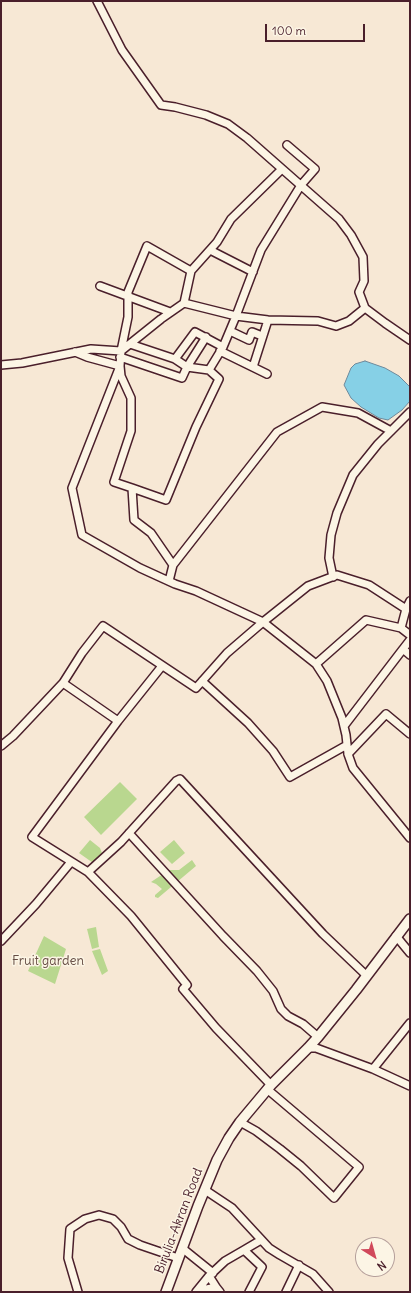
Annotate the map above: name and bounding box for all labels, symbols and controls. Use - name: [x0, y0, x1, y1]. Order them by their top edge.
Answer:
- scale bar: [267, 16, 367, 42]
- text: 100 m: [272, 23, 306, 38]
- park label: Fruit garden: [12, 953, 84, 969]
- street label: Birulia-Akran Road: [152, 1166, 206, 1276]
- north arrow: [355, 1237, 395, 1277]
- text: N: [374, 1258, 389, 1274]

